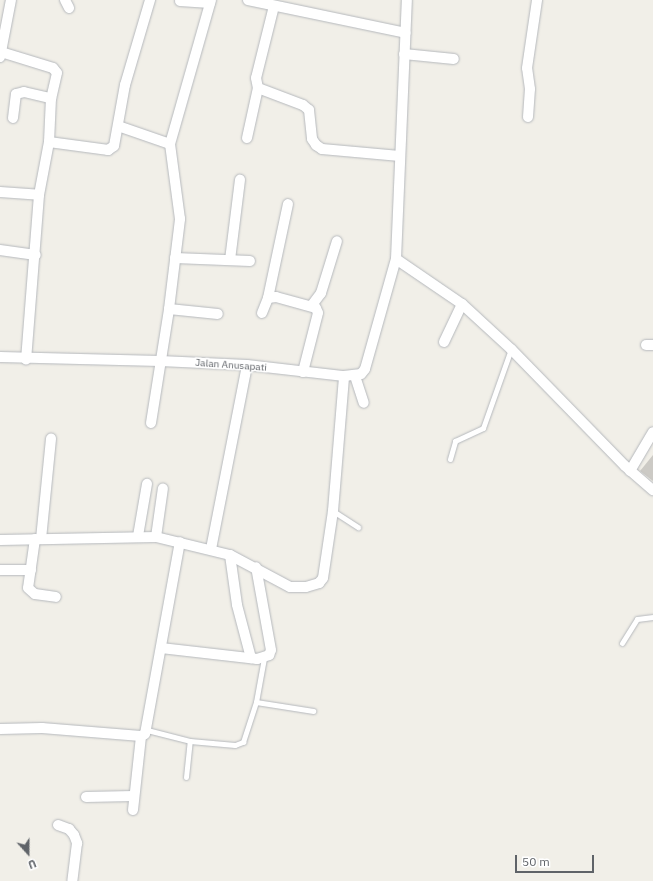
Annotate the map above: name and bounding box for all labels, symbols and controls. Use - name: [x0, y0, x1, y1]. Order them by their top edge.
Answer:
- street label: Jalan Anusapati: [195, 357, 267, 373]
- north arrow: [8, 833, 48, 873]
- scale bar: [517, 847, 596, 873]
- text: 50 m: [522, 854, 550, 869]
- text: U: [26, 856, 38, 872]

